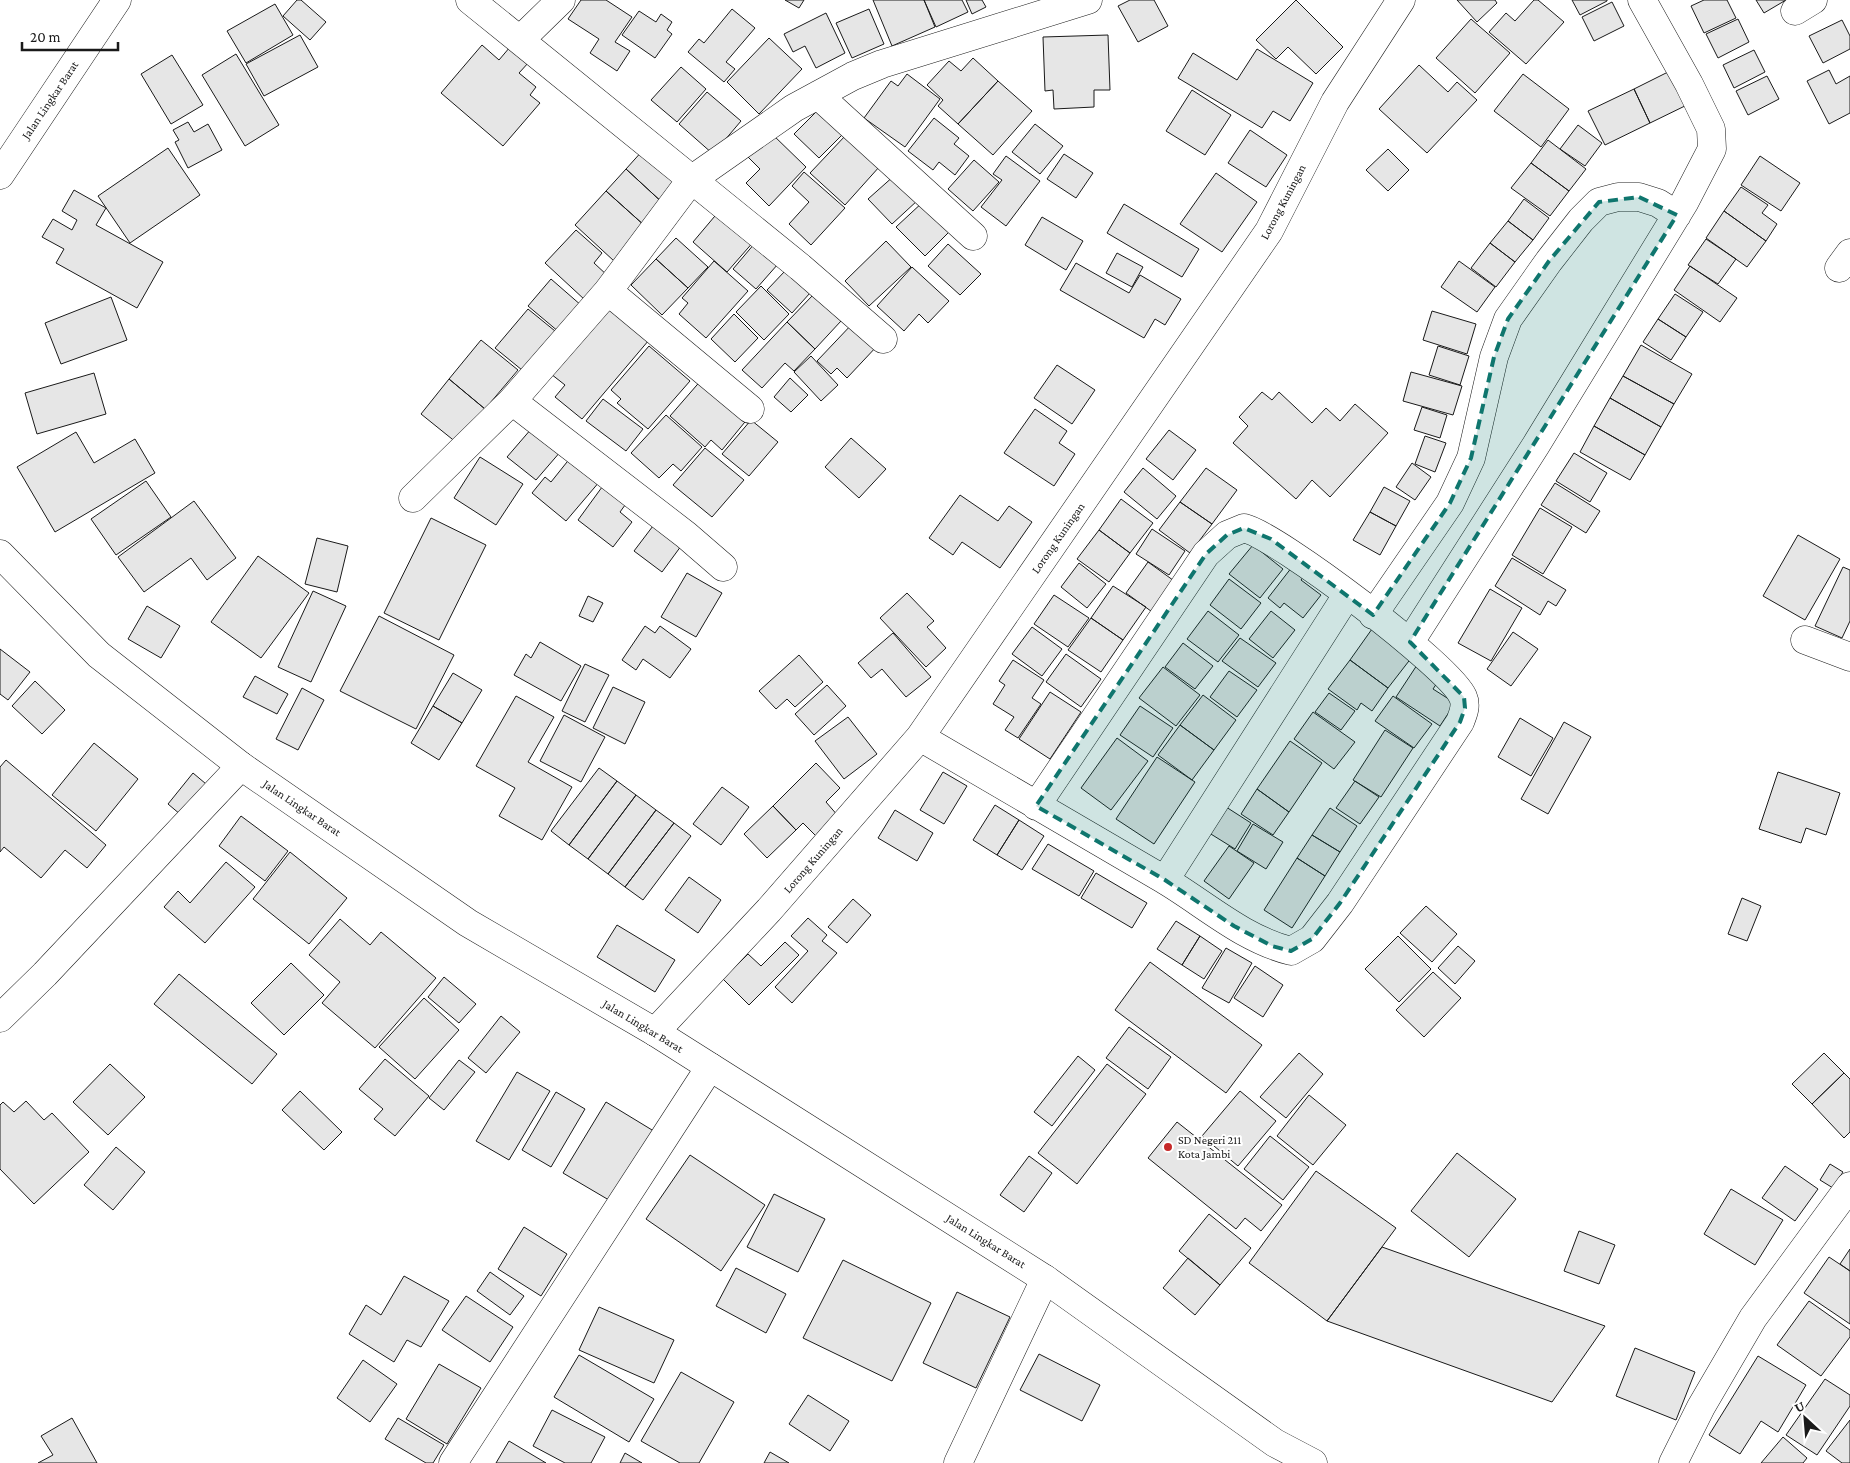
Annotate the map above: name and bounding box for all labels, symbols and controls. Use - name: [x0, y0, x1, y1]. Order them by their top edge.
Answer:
- scale bar: [22, 20, 119, 52]
- text: 20 m: [30, 29, 61, 45]
- street label: Jalan Lingkar Barat: [18, 57, 82, 143]
- street label: Lorong Kuningan: [1257, 161, 1309, 242]
- street label: Lorong Kuningan: [1028, 499, 1088, 576]
- street label: Jalan Lingkar Barat: [259, 776, 345, 840]
- street label: Lorong Kuningan: [780, 824, 846, 896]
- street label: Jalan Lingkar Barat: [599, 996, 687, 1056]
- place label: SD Negeri 211 Kota Jambi: [1178, 1133, 1241, 1161]
- marker: SD Negeri 211 Kota Jambi: [1162, 1141, 1174, 1153]
- street label: Jalan Lingkar Barat: [943, 1210, 1029, 1272]
- north arrow: [1780, 1393, 1830, 1443]
- text: U: [1791, 1397, 1807, 1416]

